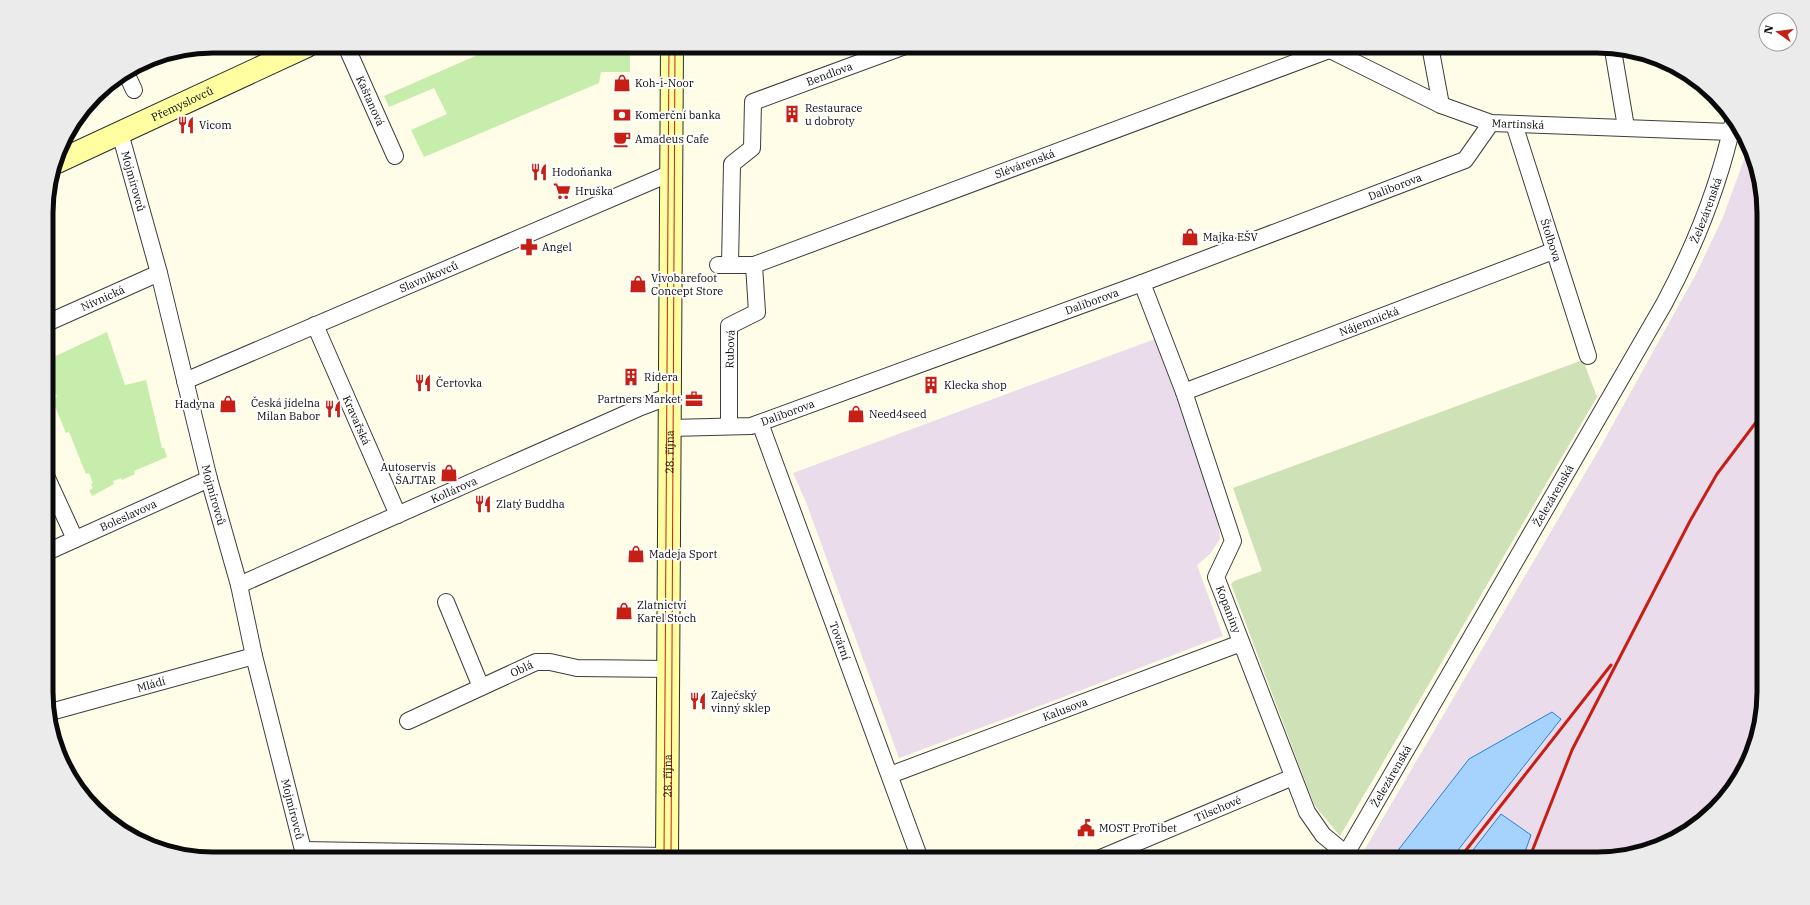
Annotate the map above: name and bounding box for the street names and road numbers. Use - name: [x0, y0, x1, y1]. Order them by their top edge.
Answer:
- street label: Bendlova: [804, 59, 854, 89]
- street label: Kaštanová: [353, 73, 388, 128]
- street label: Přemyslovců: [149, 83, 216, 124]
- street label: Martinská: [1491, 116, 1545, 132]
- street label: Slévárenská: [993, 146, 1057, 181]
- street label: Mojmírovců: [118, 149, 149, 213]
- street label: Daliborova: [1366, 170, 1424, 203]
- street label: Železárenská: [1687, 176, 1725, 245]
- street label: Štolbova: [1538, 217, 1564, 264]
- street label: Slavníkovců: [397, 258, 460, 295]
- street label: Nivnická: [79, 282, 127, 314]
- street label: Daliborova: [1063, 285, 1121, 318]
- street label: Nájemnická: [1337, 304, 1401, 339]
- street label: Rubová: [722, 329, 738, 369]
- street label: Kravařská: [340, 393, 374, 447]
- street label: Daliborova: [759, 396, 816, 429]
- street label: 28. října: [662, 430, 677, 474]
- street label: Železárenská: [1530, 462, 1577, 529]
- street label: Mojmírovců: [199, 463, 229, 527]
- street label: Kollárova: [429, 474, 479, 506]
- street label: Boleslavova: [97, 497, 159, 534]
- street label: Kopaniny: [1213, 583, 1244, 635]
- street label: Tovární: [826, 620, 854, 662]
- street label: Oblá: [508, 657, 535, 680]
- street label: Mládí: [135, 674, 168, 695]
- street label: Kalusova: [1041, 694, 1089, 724]
- street label: Železárenská: [1368, 742, 1414, 809]
- street label: 28. října: [660, 754, 675, 798]
- street label: Mojmírovců: [278, 777, 307, 841]
- street label: Tilschové: [1192, 792, 1244, 825]

